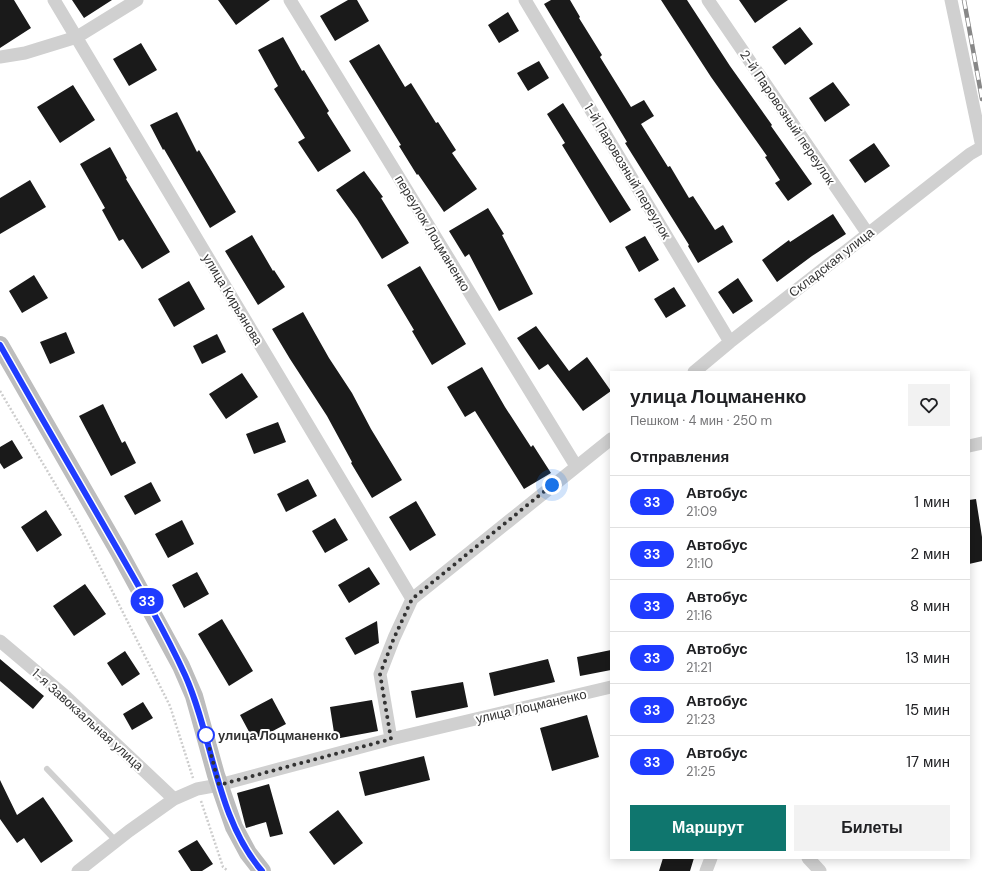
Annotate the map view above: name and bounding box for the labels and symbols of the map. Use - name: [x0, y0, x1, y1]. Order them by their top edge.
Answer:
- street label: 2-й Паровозный переулок: [736, 47, 839, 188]
- street label: 1-й Паровозный переулок: [580, 100, 675, 242]
- street label: переулок Лоцманенко: [391, 172, 474, 295]
- street label: Складская улица: [785, 223, 878, 301]
- street label: улица Кирьянова: [199, 251, 267, 349]
- your location: [542, 475, 562, 495]
- line badge: 33: [129, 588, 165, 614]
- street label: 1-я Завокзальная улица: [28, 665, 148, 775]
- street label: улица Лоцманенко: [474, 685, 588, 728]
- marker: улица Лоцманенко: [197, 726, 215, 744]
- place label: улица Лоцманенко: [218, 727, 339, 744]

